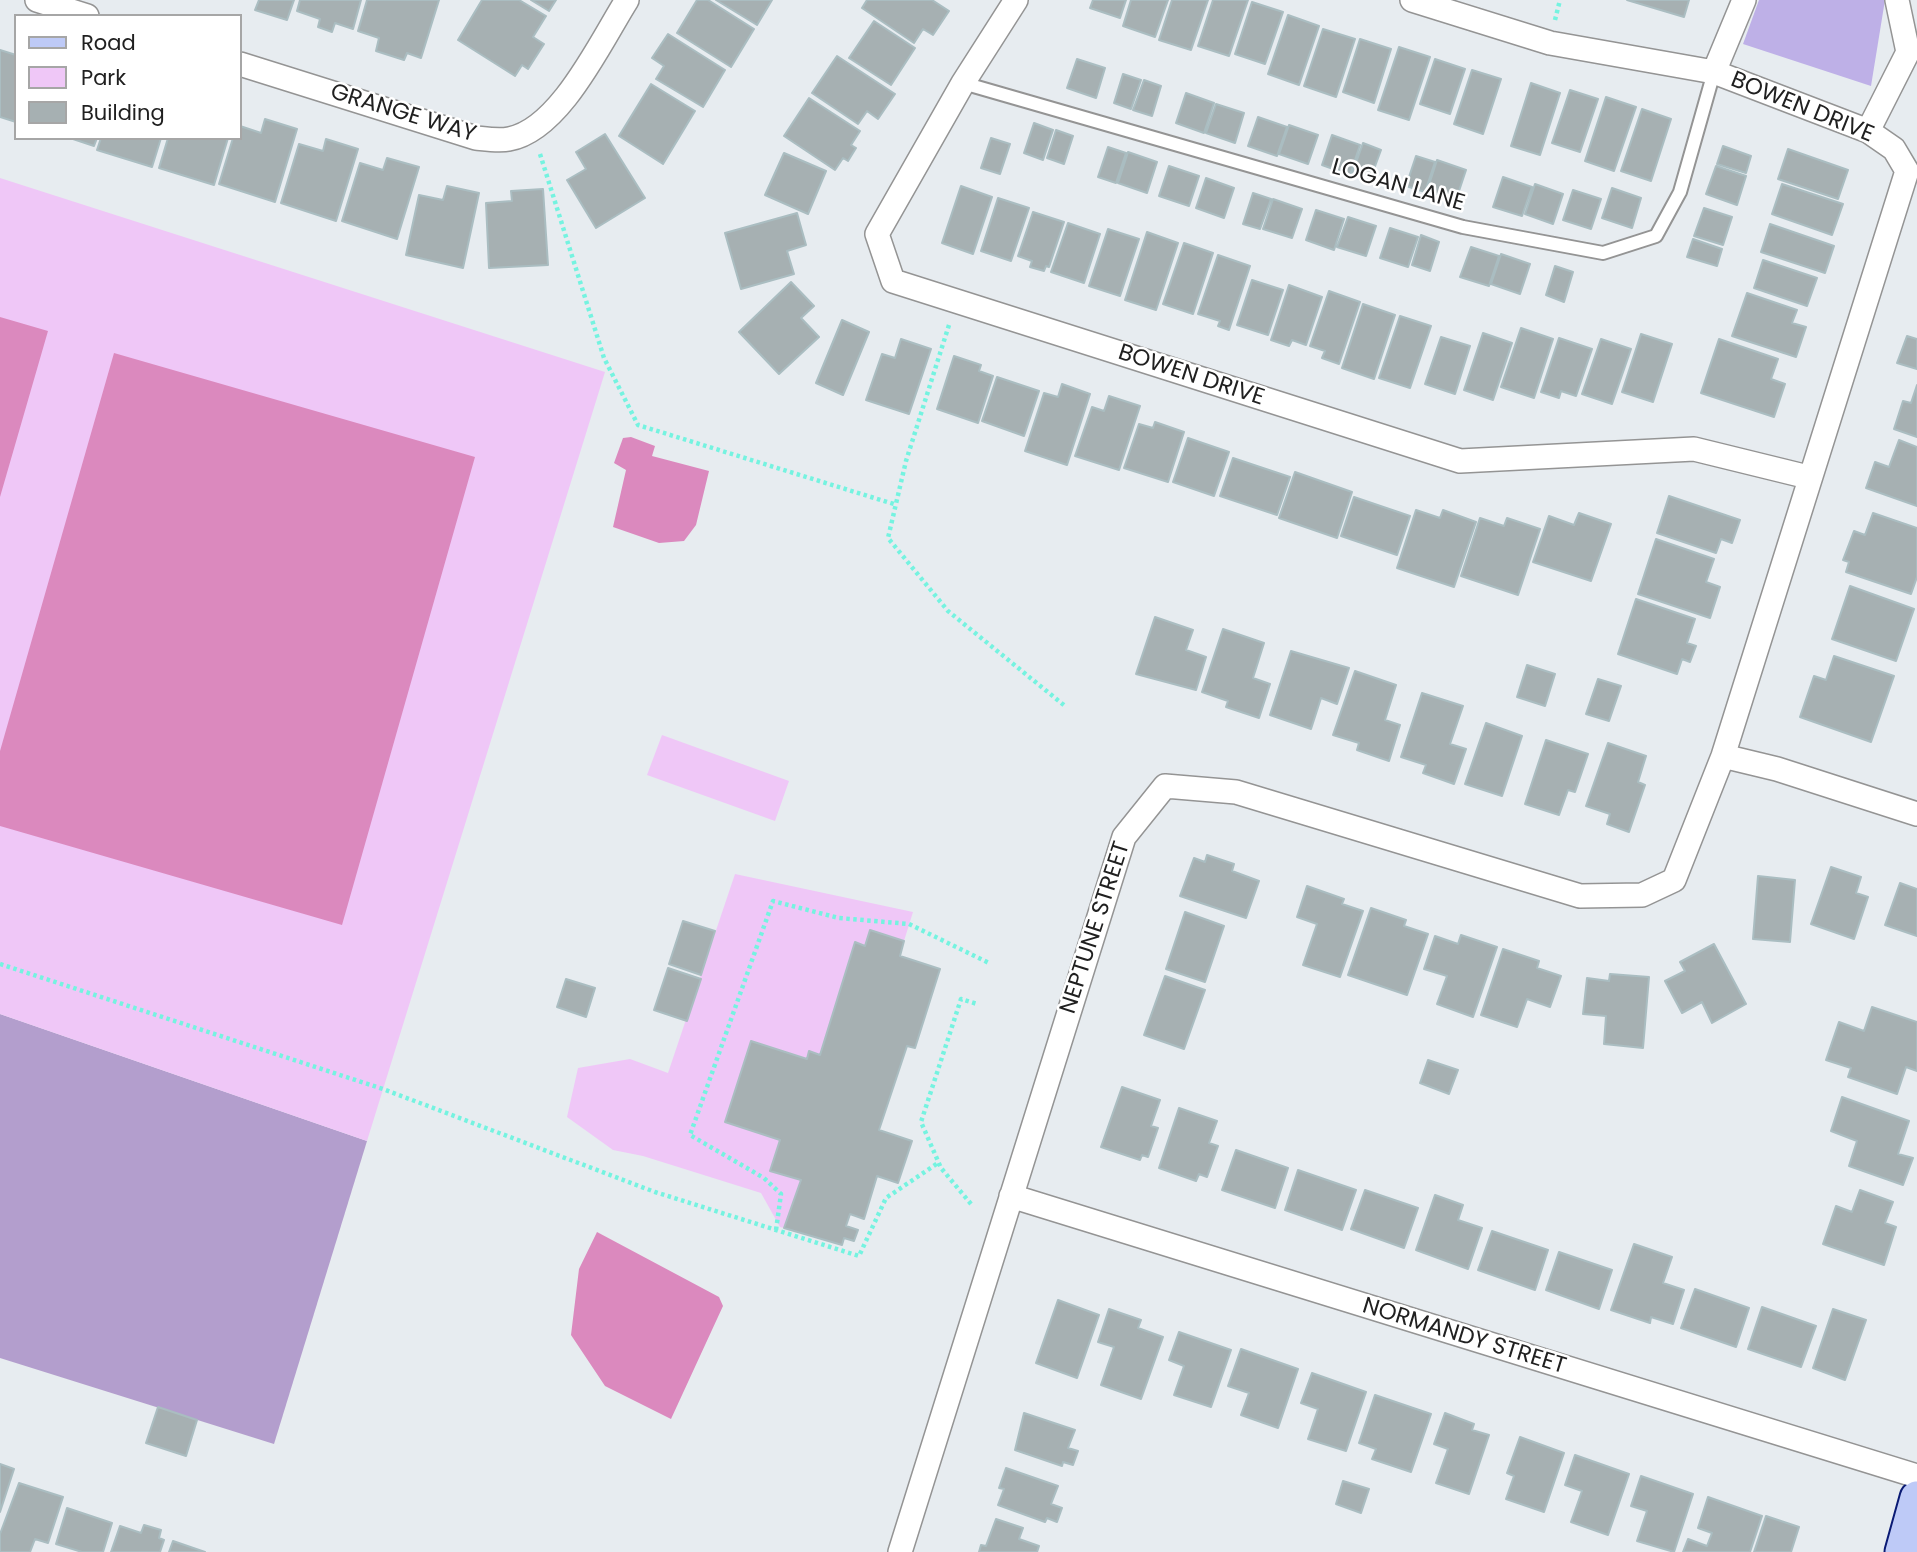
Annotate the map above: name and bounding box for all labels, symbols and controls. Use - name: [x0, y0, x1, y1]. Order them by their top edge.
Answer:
- legend: [14, 14, 242, 140]
- text: Road: [81, 28, 136, 57]
- text: Park: [81, 63, 126, 92]
- street label: BOWEN DRIVE: [1726, 67, 1878, 149]
- street label: GRANGE WAY: [327, 79, 479, 149]
- text: Building: [81, 98, 165, 127]
- street label: LOGAN LANE: [1328, 154, 1468, 218]
- street label: BOWEN DRIVE: [1114, 339, 1268, 413]
- street label: NEPTUNE STREET: [1055, 838, 1137, 1018]
- street label: NORMANDY STREET: [1359, 1293, 1569, 1381]

